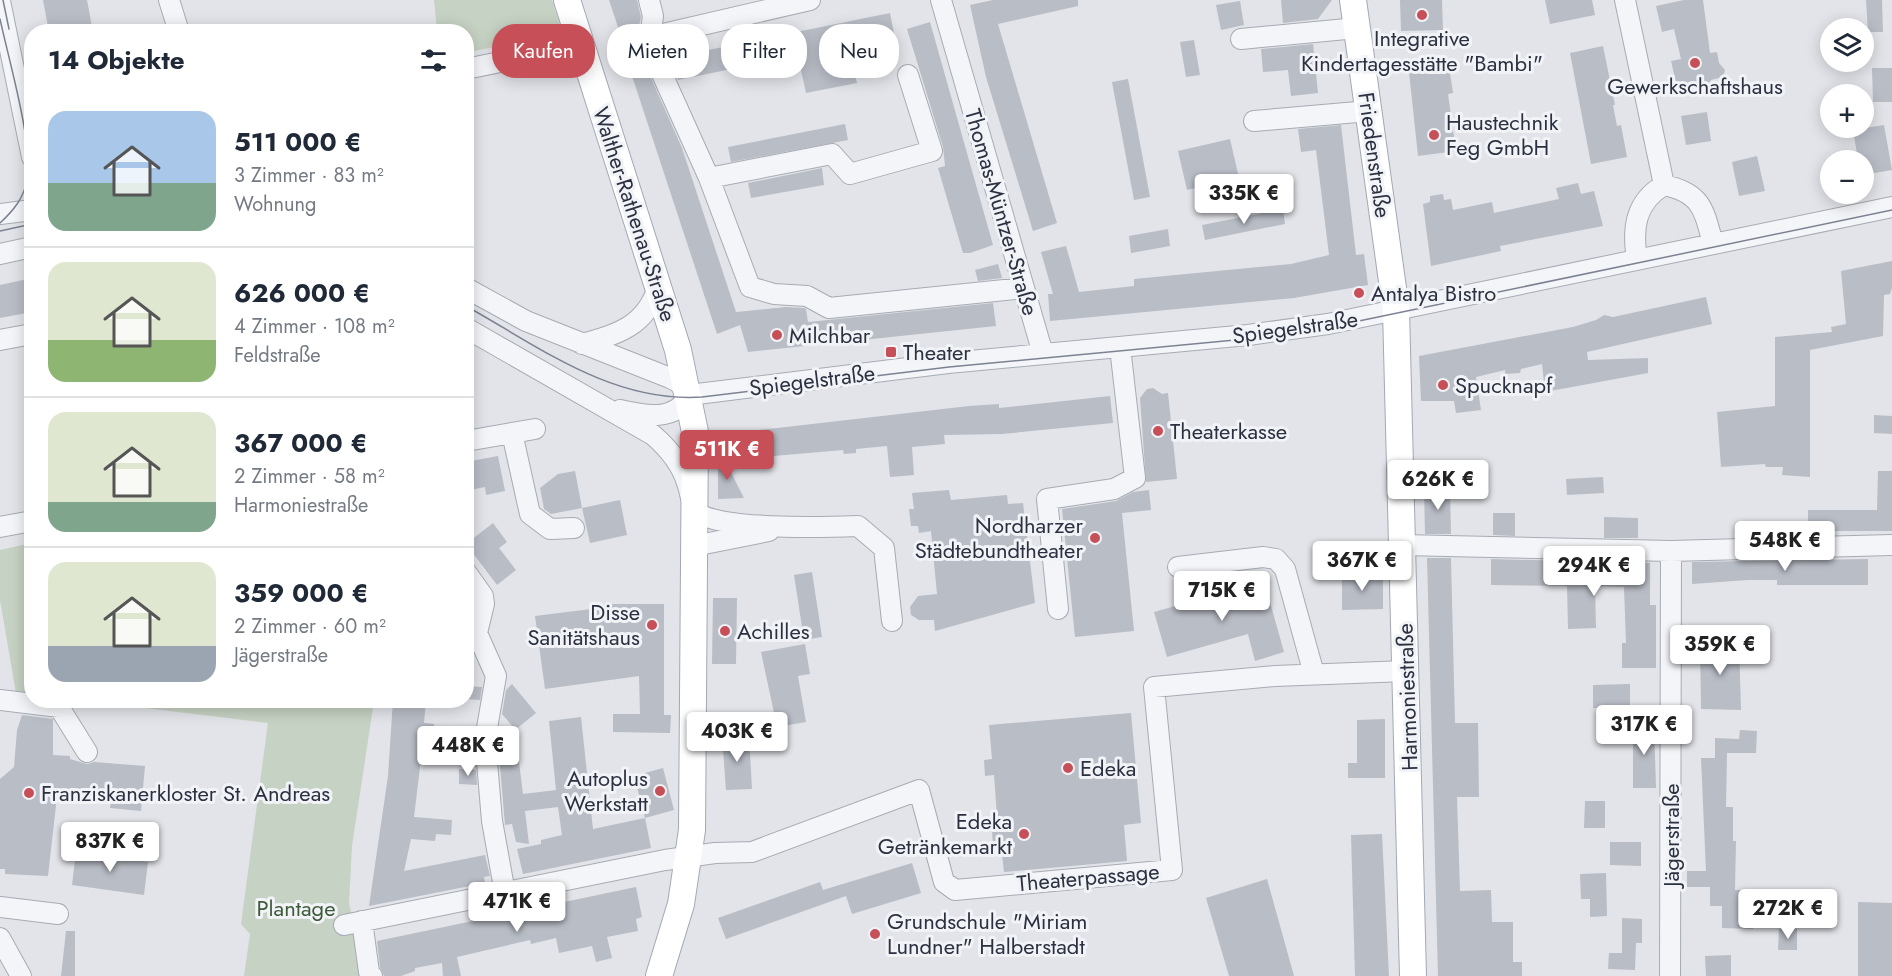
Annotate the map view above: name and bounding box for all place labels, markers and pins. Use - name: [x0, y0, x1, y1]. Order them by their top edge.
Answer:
- marker: Integrative Kindertagesstätte "Bambi": [1415, 8, 1429, 22]
- place label: Integrative Kindertagesstätte "Bambi": [1301, 22, 1543, 79]
- marker: Gewerkschaftshaus: [1688, 56, 1702, 70]
- place label: Gewerkschaftshaus: [1607, 70, 1783, 102]
- place label: Haustechnik Feg GmbH: [1446, 106, 1559, 163]
- marker: Haustechnik Feg GmbH: [1427, 128, 1441, 142]
- pin: 335K €: [1195, 174, 1293, 225]
- place label: Antalya Bistro: [1371, 277, 1496, 309]
- marker: Antalya Bistro: [1352, 286, 1366, 300]
- place label: Milchbar: [789, 319, 871, 351]
- marker: Milchbar: [770, 328, 784, 342]
- place label: Theater: [903, 336, 971, 368]
- marker: Theater: [884, 345, 898, 359]
- place label: Spucknapf: [1455, 369, 1553, 401]
- marker: Spucknapf: [1436, 378, 1450, 392]
- place label: Theaterkasse: [1170, 415, 1287, 447]
- marker: Theaterkasse: [1151, 424, 1165, 438]
- pin: 511K €: [678, 430, 776, 481]
- pin: 626K €: [1389, 460, 1487, 511]
- place label: Nordharzer Städtebundtheater: [915, 509, 1083, 566]
- pin: 548K €: [1736, 521, 1834, 572]
- marker: Nordharzer Städtebundtheater: [1088, 531, 1102, 545]
- pin: 367K €: [1313, 541, 1411, 592]
- pin: 294K €: [1545, 546, 1643, 597]
- pin: 715K €: [1173, 571, 1271, 622]
- place label: Disse Sanitätshaus: [527, 596, 640, 653]
- place label: Achilles: [737, 615, 810, 647]
- marker: Disse Sanitätshaus: [645, 618, 659, 632]
- marker: Achilles: [718, 624, 732, 638]
- pin: 359K €: [1671, 625, 1769, 676]
- pin: 317K €: [1595, 705, 1693, 756]
- pin: 403K €: [688, 712, 786, 763]
- pin: 448K €: [419, 726, 517, 777]
- place label: Edeka: [1080, 752, 1136, 784]
- marker: Edeka: [1061, 761, 1075, 775]
- place label: Autoplus Werkstatt: [564, 762, 649, 819]
- place label: Franziskanerkloster St. Andreas: [41, 777, 330, 809]
- marker: Autoplus Werkstatt: [653, 784, 667, 798]
- marker: Franziskanerkloster St. Andreas: [22, 786, 36, 800]
- place label: Edeka Getränkemarkt: [878, 805, 1013, 862]
- pin: 837K €: [61, 822, 159, 873]
- marker: Edeka Getränkemarkt: [1017, 827, 1031, 841]
- pin: 471K €: [468, 882, 566, 933]
- pin: 272K €: [1739, 889, 1837, 940]
- place label: Grundschule "Miriam Lundner" Halberstadt: [887, 905, 1088, 962]
- marker: Grundschule "Miriam Lundner" Halberstadt: [868, 927, 882, 941]

